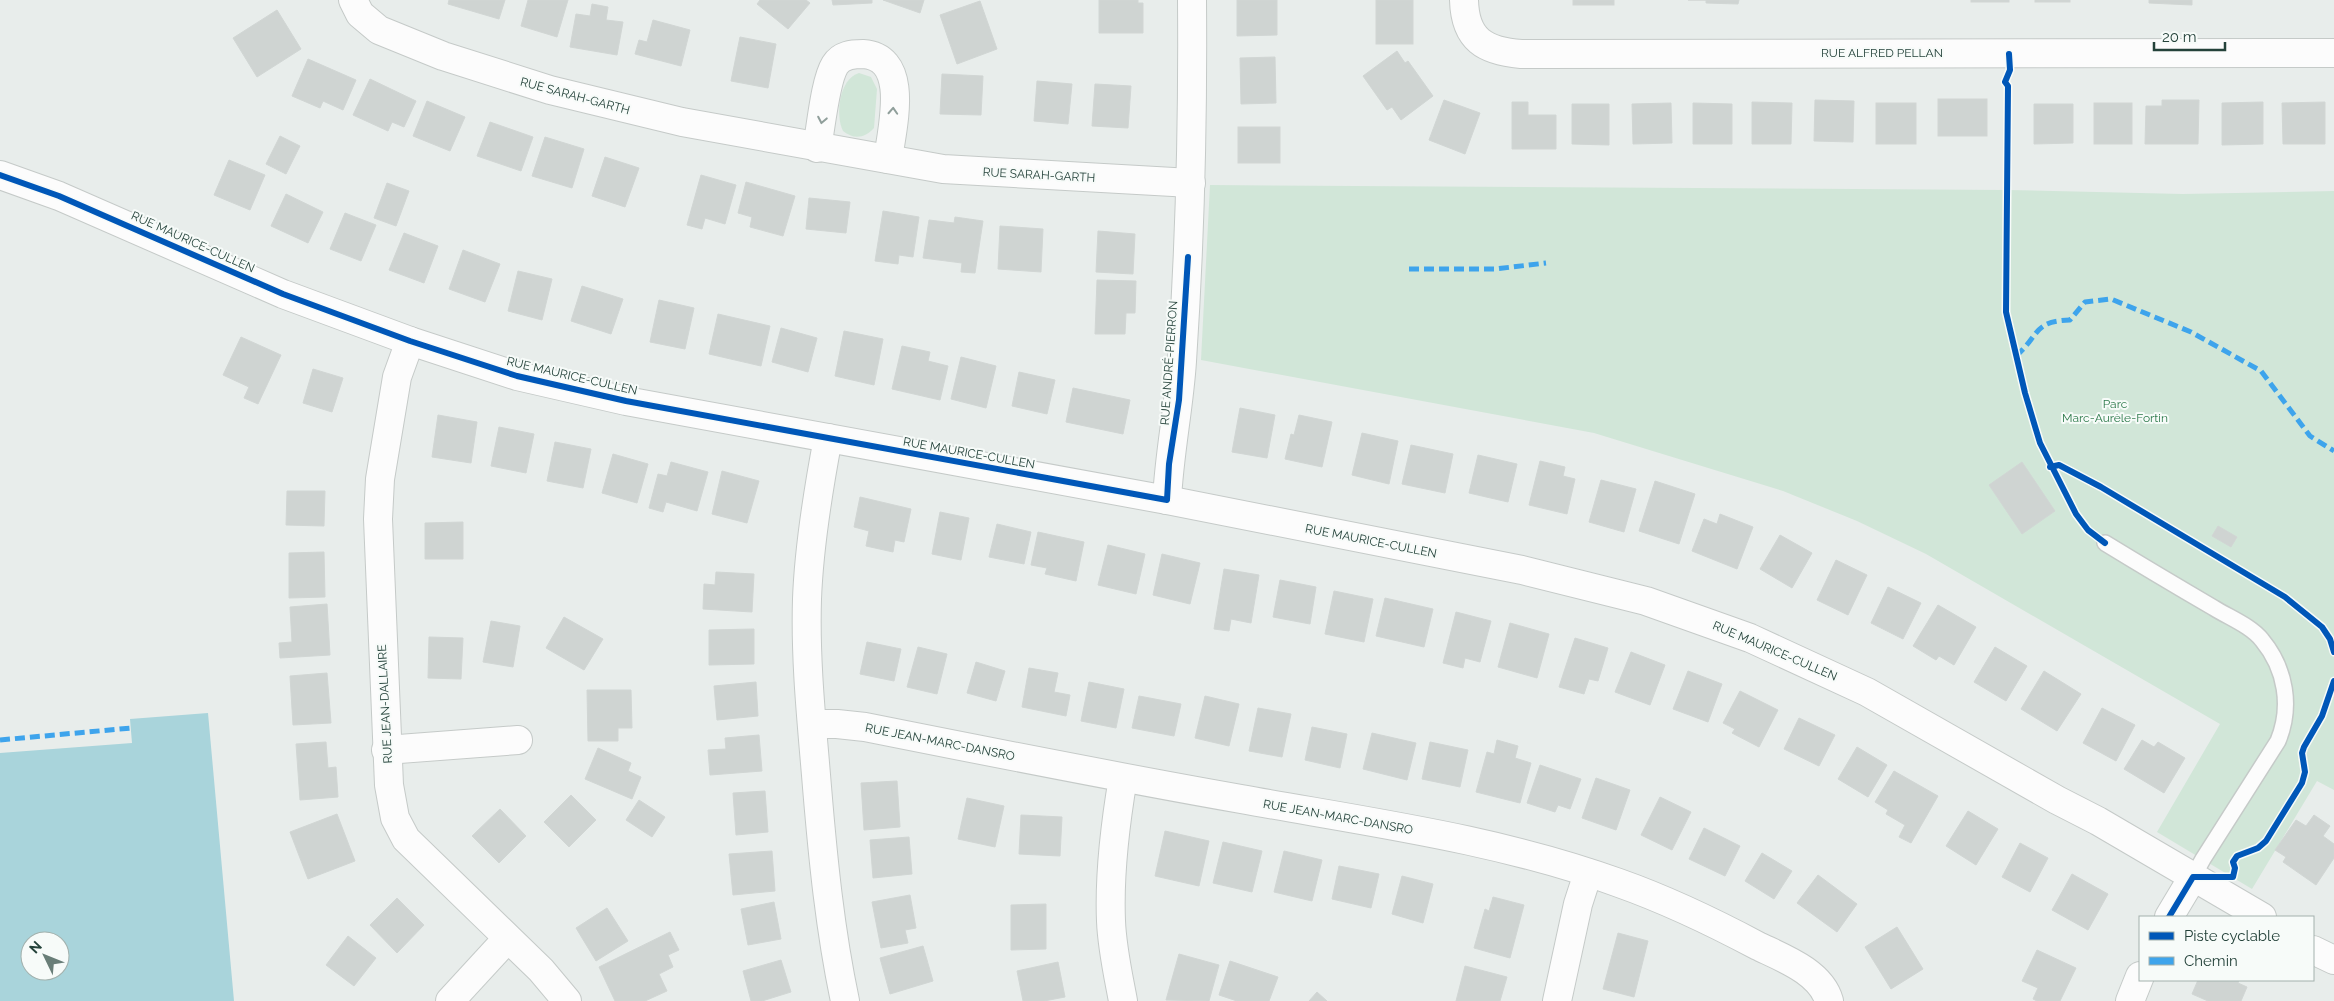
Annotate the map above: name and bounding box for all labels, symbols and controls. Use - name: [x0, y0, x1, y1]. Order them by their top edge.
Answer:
- scale bar: [2154, 20, 2225, 52]
- text: 20 m: [2162, 28, 2197, 46]
- street label: RUE ALFRED PELLAN: [1821, 46, 1943, 60]
- street label: RUE SARAH-GARTH: [519, 75, 631, 117]
- one-way arrow: [888, 107, 899, 115]
- one-way arrow: [818, 115, 828, 124]
- street label: RUE SARAH-GARTH: [982, 165, 1096, 185]
- street label: RUE MAURICE-CULLEN: [129, 208, 257, 276]
- street label: RUE ANDRÉ-PIERRON: [1158, 300, 1180, 426]
- street label: RUE MAURICE-CULLEN: [505, 354, 639, 398]
- park label: Parc Marc-Aurèle-Fortin: [2062, 397, 2168, 425]
- street label: RUE MAURICE-CULLEN: [902, 434, 1036, 472]
- street label: RUE MAURICE-CULLEN: [1304, 521, 1438, 561]
- street label: RUE MAURICE-CULLEN: [1711, 618, 1839, 684]
- street label: RUE JEAN-DALLAIRE: [375, 644, 395, 764]
- street label: RUE JEAN-MARC-DANSRO: [864, 721, 1016, 763]
- street label: RUE JEAN-MARC-DANSRO: [1262, 797, 1414, 837]
- legend: [2139, 916, 2314, 981]
- text: Piste cyclable: [2184, 927, 2280, 945]
- north arrow: [20, 931, 70, 981]
- text: N: [26, 938, 45, 956]
- text: Chemin: [2184, 952, 2238, 970]

